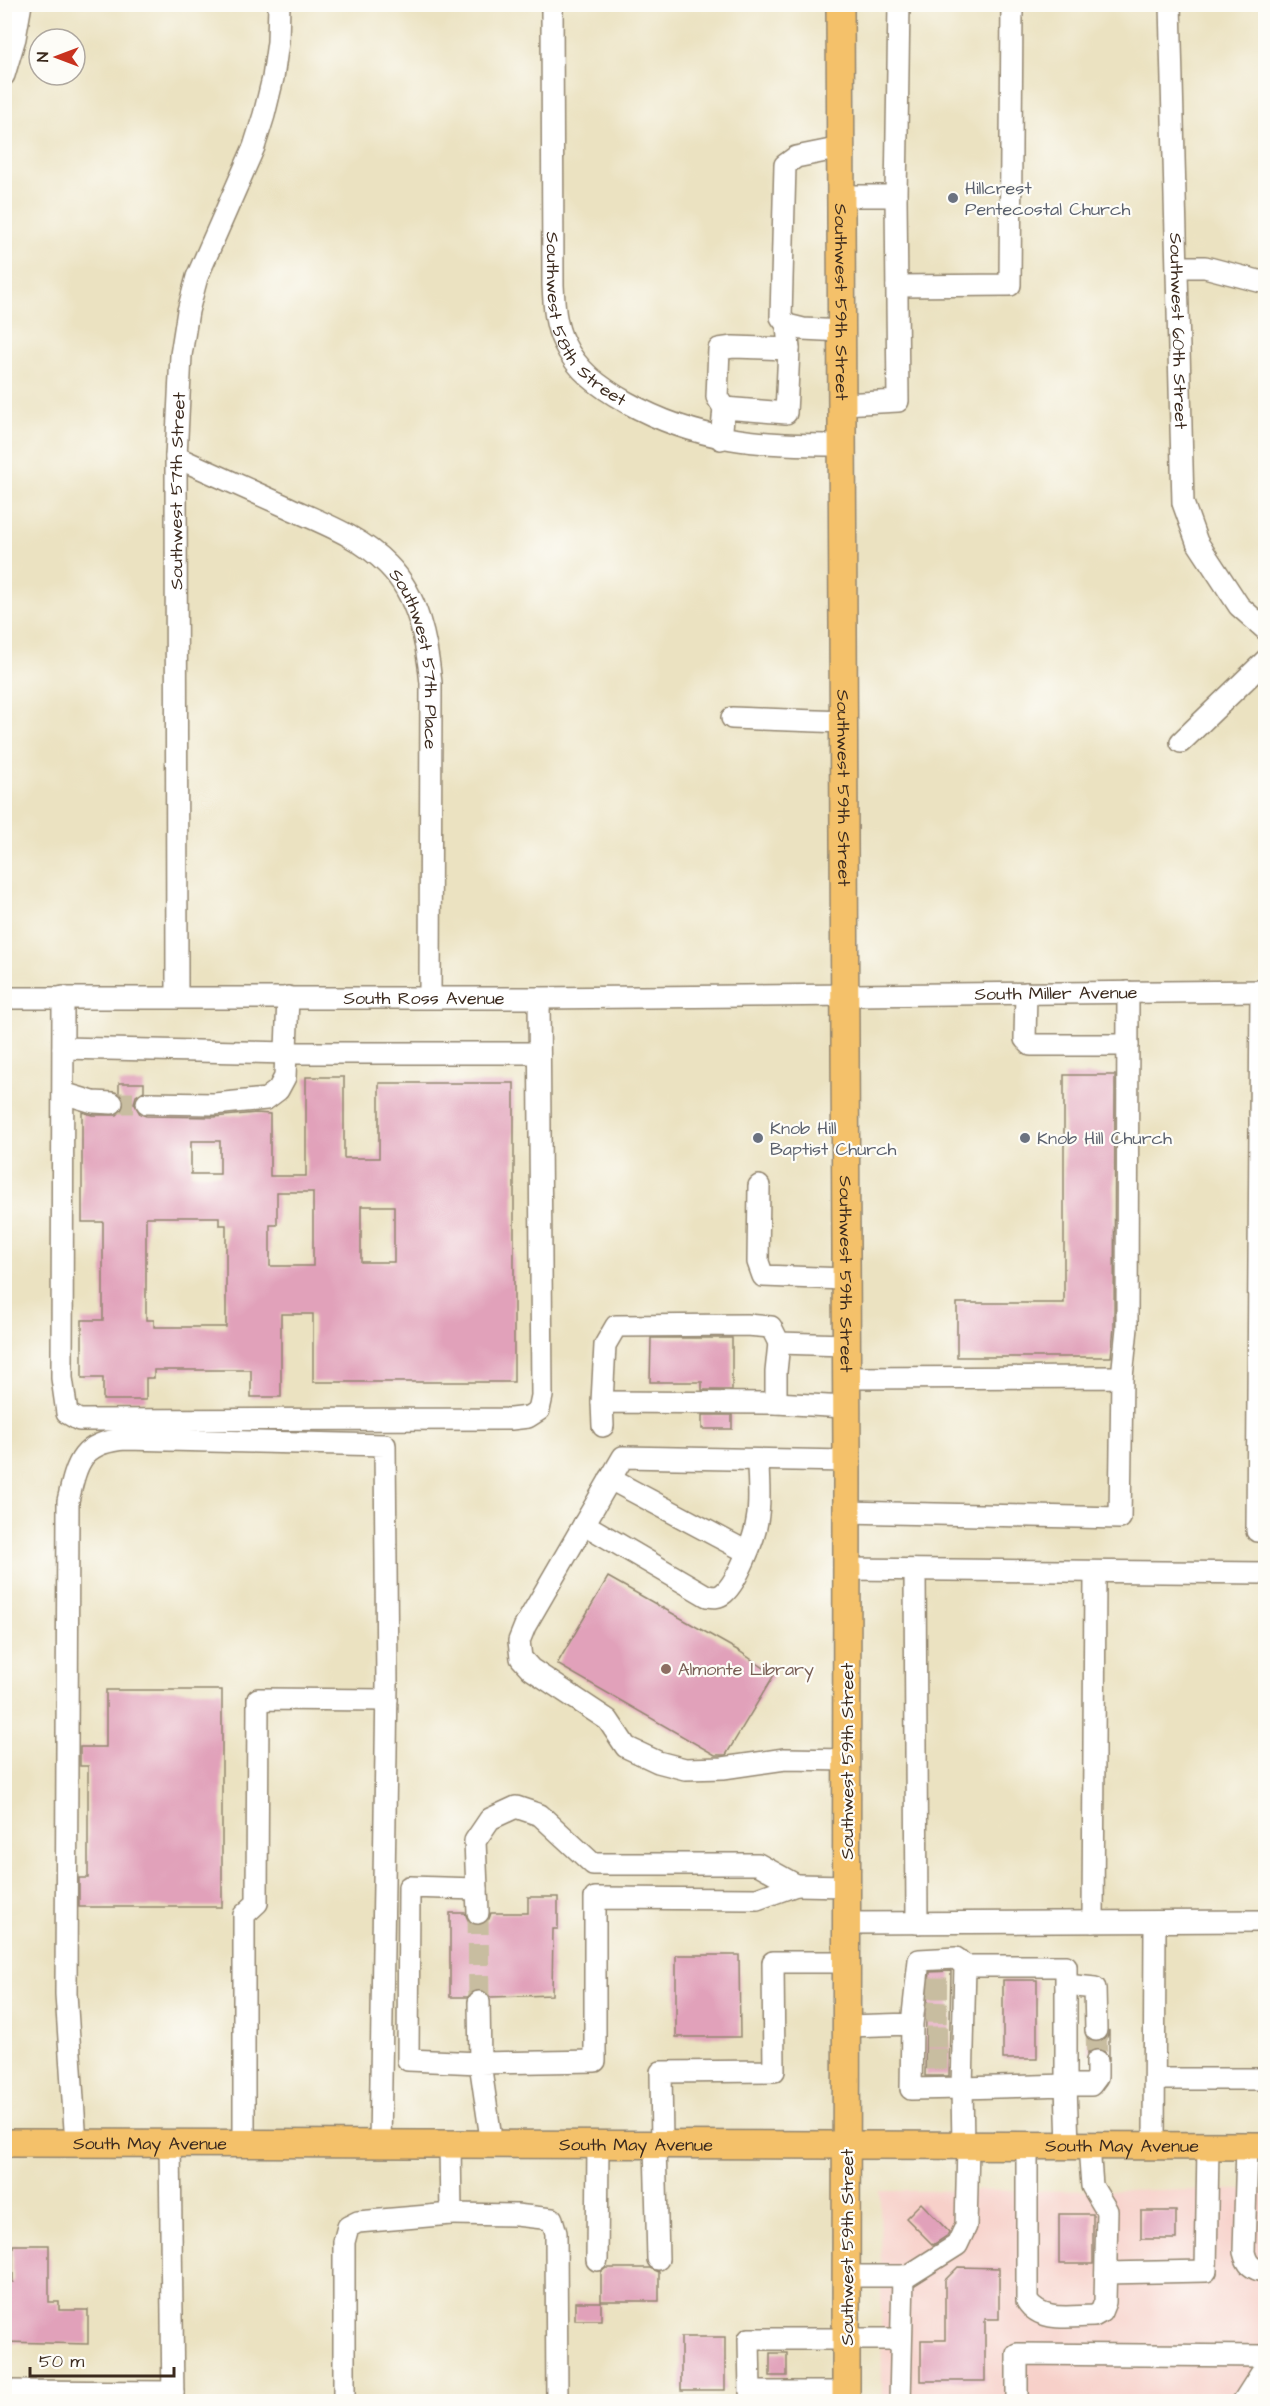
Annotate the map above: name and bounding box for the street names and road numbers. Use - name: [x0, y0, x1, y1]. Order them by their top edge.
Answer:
- street label: Southwest 59th Street: [828, 203, 854, 401]
- street label: Southwest 58th Street: [540, 232, 632, 412]
- street label: Southwest 60th Street: [1163, 232, 1194, 430]
- street label: Southwest 57th Street: [163, 391, 192, 590]
- street label: Southwest 57th Place: [383, 563, 444, 750]
- street label: Southwest 59th Street: [831, 689, 857, 887]
- street label: South Miller Avenue: [974, 980, 1138, 1006]
- street label: South Ross Avenue: [343, 986, 505, 1011]
- street label: Southwest 59th Street: [833, 1175, 859, 1373]
- street label: Southwest 59th Street: [835, 1662, 860, 1859]
- street label: South May Avenue: [73, 2131, 227, 2157]
- street label: South May Avenue: [559, 2132, 713, 2158]
- street label: South May Avenue: [1045, 2133, 1199, 2159]
- street label: Southwest 59th Street: [835, 2148, 860, 2345]

